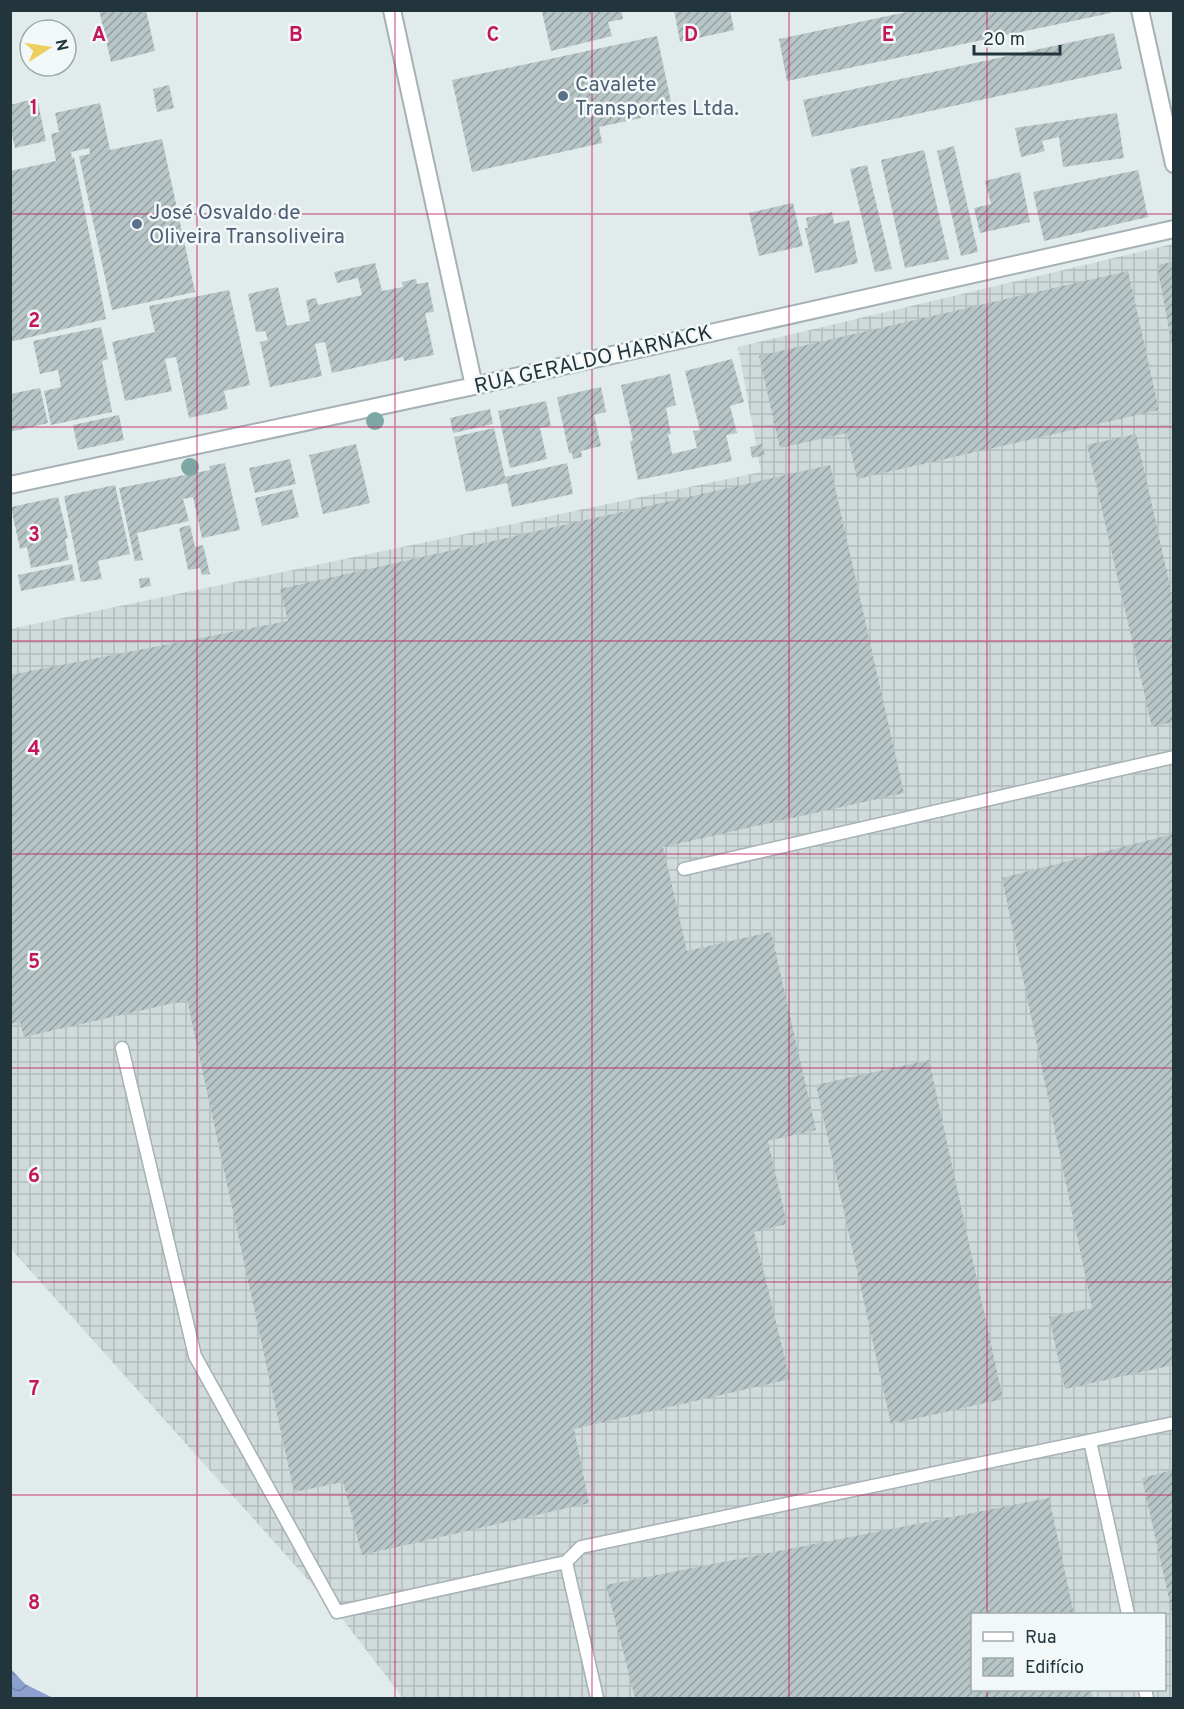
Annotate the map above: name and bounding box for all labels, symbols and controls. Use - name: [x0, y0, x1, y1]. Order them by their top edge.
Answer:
- north arrow: [18, 18, 78, 78]
- scale bar: [974, 18, 1060, 56]
- text: A: [92, 23, 106, 49]
- text: B: [289, 23, 303, 49]
- text: C: [487, 23, 499, 49]
- text: D: [684, 23, 698, 49]
- text: E: [882, 23, 894, 49]
- text: 20 m: [983, 29, 1025, 52]
- text: N: [50, 38, 72, 53]
- place label: Cavalete Transportes Ltda.: [575, 72, 739, 123]
- marker: Cavalete Transportes Ltda.: [556, 89, 570, 103]
- text: 1: [30, 96, 38, 122]
- place label: José Osvaldo de Oliveira Transoliveira: [149, 200, 345, 251]
- marker: José Osvaldo de Oliveira Transoliveira: [130, 217, 144, 231]
- text: 2: [28, 309, 40, 335]
- street label: RUA GERALDO HARNACK: [472, 320, 715, 401]
- text: 3: [28, 523, 40, 549]
- text: 4: [28, 737, 40, 763]
- text: 5: [28, 950, 40, 976]
- text: 6: [28, 1164, 40, 1190]
- text: 7: [29, 1377, 39, 1403]
- text: 8: [28, 1591, 40, 1617]
- legend: [971, 1613, 1166, 1691]
- text: Rua: [1025, 1627, 1056, 1650]
- text: Edifício: [1025, 1657, 1084, 1680]

